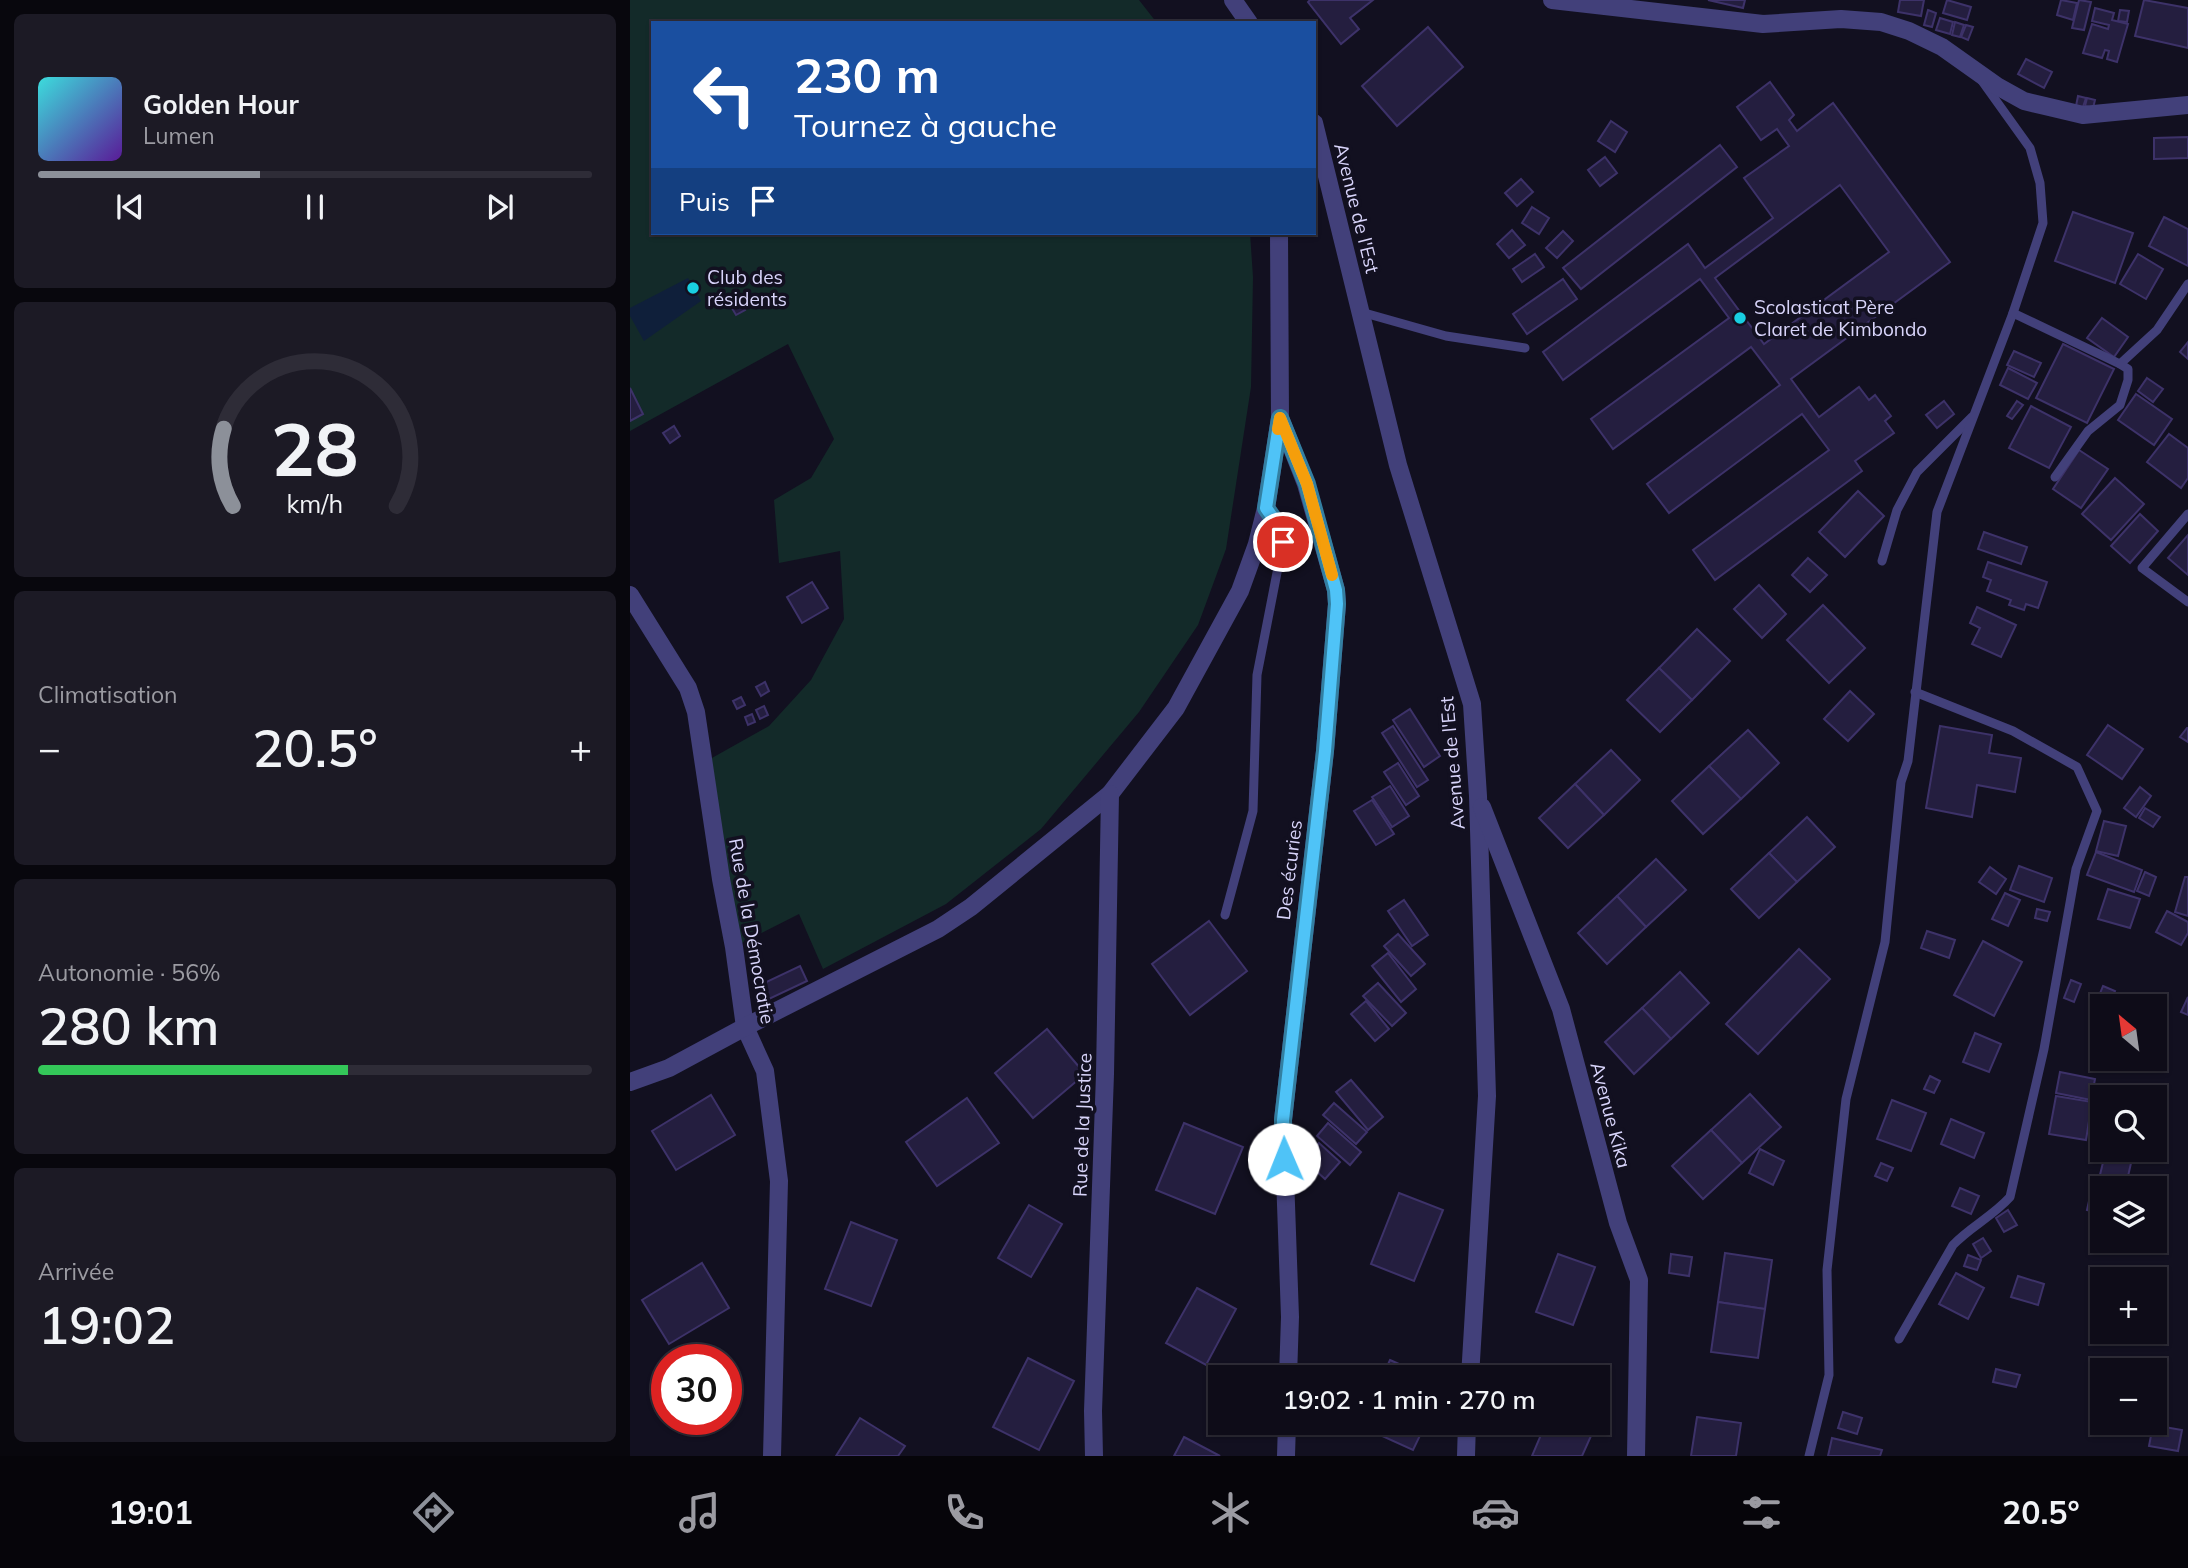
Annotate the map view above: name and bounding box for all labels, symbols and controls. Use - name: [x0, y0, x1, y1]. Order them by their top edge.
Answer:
- text: 230 m: [794, 44, 940, 105]
- icon: left: [679, 49, 770, 140]
- text: Golden Hour: [143, 88, 299, 121]
- text: Tournez à gauche: [794, 105, 1057, 145]
- text: Lumen: [143, 121, 215, 150]
- street label: Avenue de l'Est: [1329, 140, 1385, 276]
- icon: arrive: [744, 182, 782, 220]
- text: Puis: [679, 185, 730, 218]
- icon: previous: [111, 188, 149, 226]
- icon: pause: [296, 188, 334, 226]
- icon: next: [481, 188, 519, 226]
- place label: Club des résidents: [707, 265, 787, 311]
- marker: Club des résidents: [685, 280, 701, 296]
- place label: Scolasticat Père Claret de Kimbondo: [1754, 295, 1927, 341]
- marker: Scolasticat Père Claret de Kimbondo: [1732, 310, 1748, 326]
- text: 28: [271, 403, 359, 494]
- text: km/h: [287, 487, 343, 518]
- pin: [1253, 512, 1313, 572]
- icon: arrive: [1264, 523, 1302, 561]
- text: Climatisation: [38, 680, 178, 709]
- street label: Avenue de l'Est: [1434, 695, 1470, 831]
- text: 20.5°: [252, 715, 378, 780]
- text: −: [38, 724, 61, 772]
- text: +: [569, 724, 592, 772]
- street label: Des écuries: [1271, 819, 1307, 921]
- street label: Rue de la Démocratie: [724, 836, 780, 1026]
- text: Autonomie · 56%: [38, 958, 221, 987]
- text: 280 km: [38, 993, 219, 1058]
- north arrow: [2090, 994, 2166, 1071]
- map controls: [2090, 994, 2167, 1435]
- street label: Rue de la Justice: [1067, 1053, 1097, 1197]
- street label: Avenue Kika: [1585, 1059, 1637, 1171]
- button: search: [2090, 1085, 2167, 1162]
- position arrow: [1247, 1122, 1321, 1196]
- button: layers: [2090, 1176, 2167, 1253]
- text: Arrivée: [38, 1257, 114, 1286]
- button: +: [2090, 1267, 2167, 1344]
- text: 19:02: [38, 1292, 175, 1357]
- speed limit sign: 30: [651, 1344, 742, 1435]
- button: −: [2090, 1358, 2167, 1435]
- text: 19:02 · 1 min · 270 m: [1282, 1383, 1536, 1416]
- icon: directions: [409, 1488, 458, 1537]
- icon: music: [675, 1488, 724, 1537]
- icon: phone: [940, 1488, 989, 1537]
- icon: climate: [1206, 1488, 1255, 1537]
- icon: car: [1471, 1488, 1520, 1537]
- icon: filters: [1737, 1488, 1786, 1537]
- text: 19:01: [108, 1492, 193, 1532]
- text: 20.5°: [2002, 1492, 2080, 1532]

